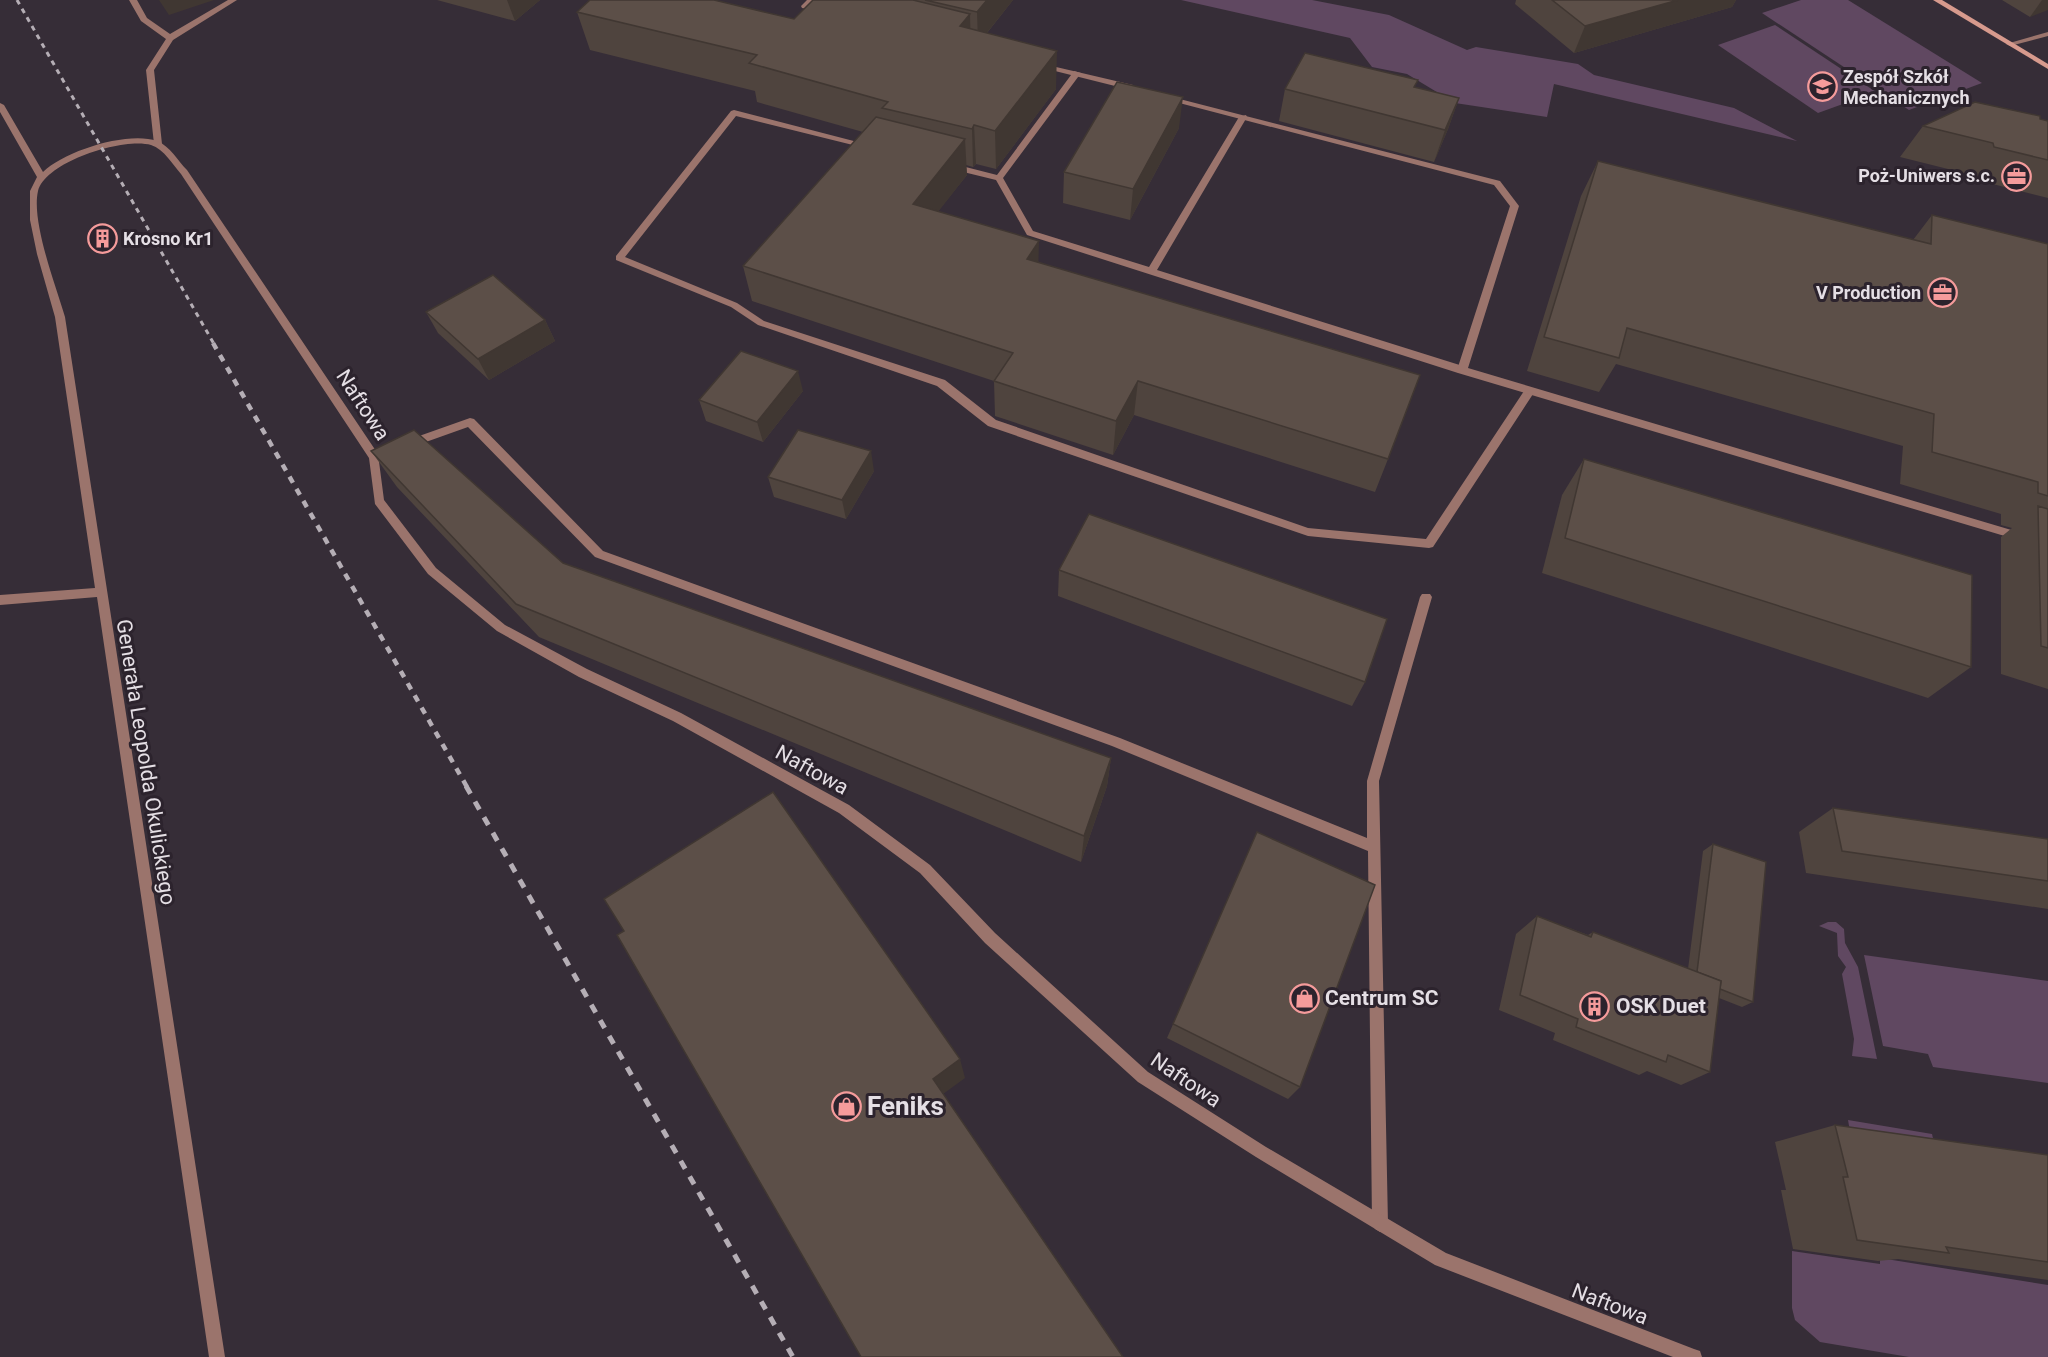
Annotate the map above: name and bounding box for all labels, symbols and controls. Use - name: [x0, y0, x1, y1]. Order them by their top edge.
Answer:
- place label: Zespół Szkół Mechanicznych: [1843, 66, 1969, 108]
- school or university icon: Zespół Szkół Mechanicznych: [1806, 71, 1838, 103]
- office icon: Poż-Uniwers s.c.: [2000, 160, 2032, 192]
- place label: Poż-Uniwers s.c.: [1858, 165, 1995, 186]
- building icon: Krosno Kr1: [86, 223, 118, 255]
- place label: Krosno Kr1: [123, 228, 213, 249]
- office icon: V Production: [1926, 277, 1958, 309]
- place label: V Production: [1816, 282, 1921, 303]
- street label: Naftowa: [331, 365, 395, 445]
- street label: Generała Leopolda Okulickiego: [112, 617, 180, 907]
- street label: Naftowa: [771, 740, 853, 800]
- shop icon: Centrum SC: [1288, 982, 1320, 1014]
- place label: Centrum SC: [1325, 986, 1439, 1010]
- building icon: OSK Duet: [1579, 990, 1611, 1022]
- place label: OSK Duet: [1616, 994, 1706, 1018]
- street label: Naftowa: [1146, 1048, 1226, 1112]
- shop icon: Feniks: [830, 1090, 862, 1122]
- place label: Feniks: [867, 1091, 944, 1121]
- street label: Naftowa: [1569, 1279, 1651, 1329]

